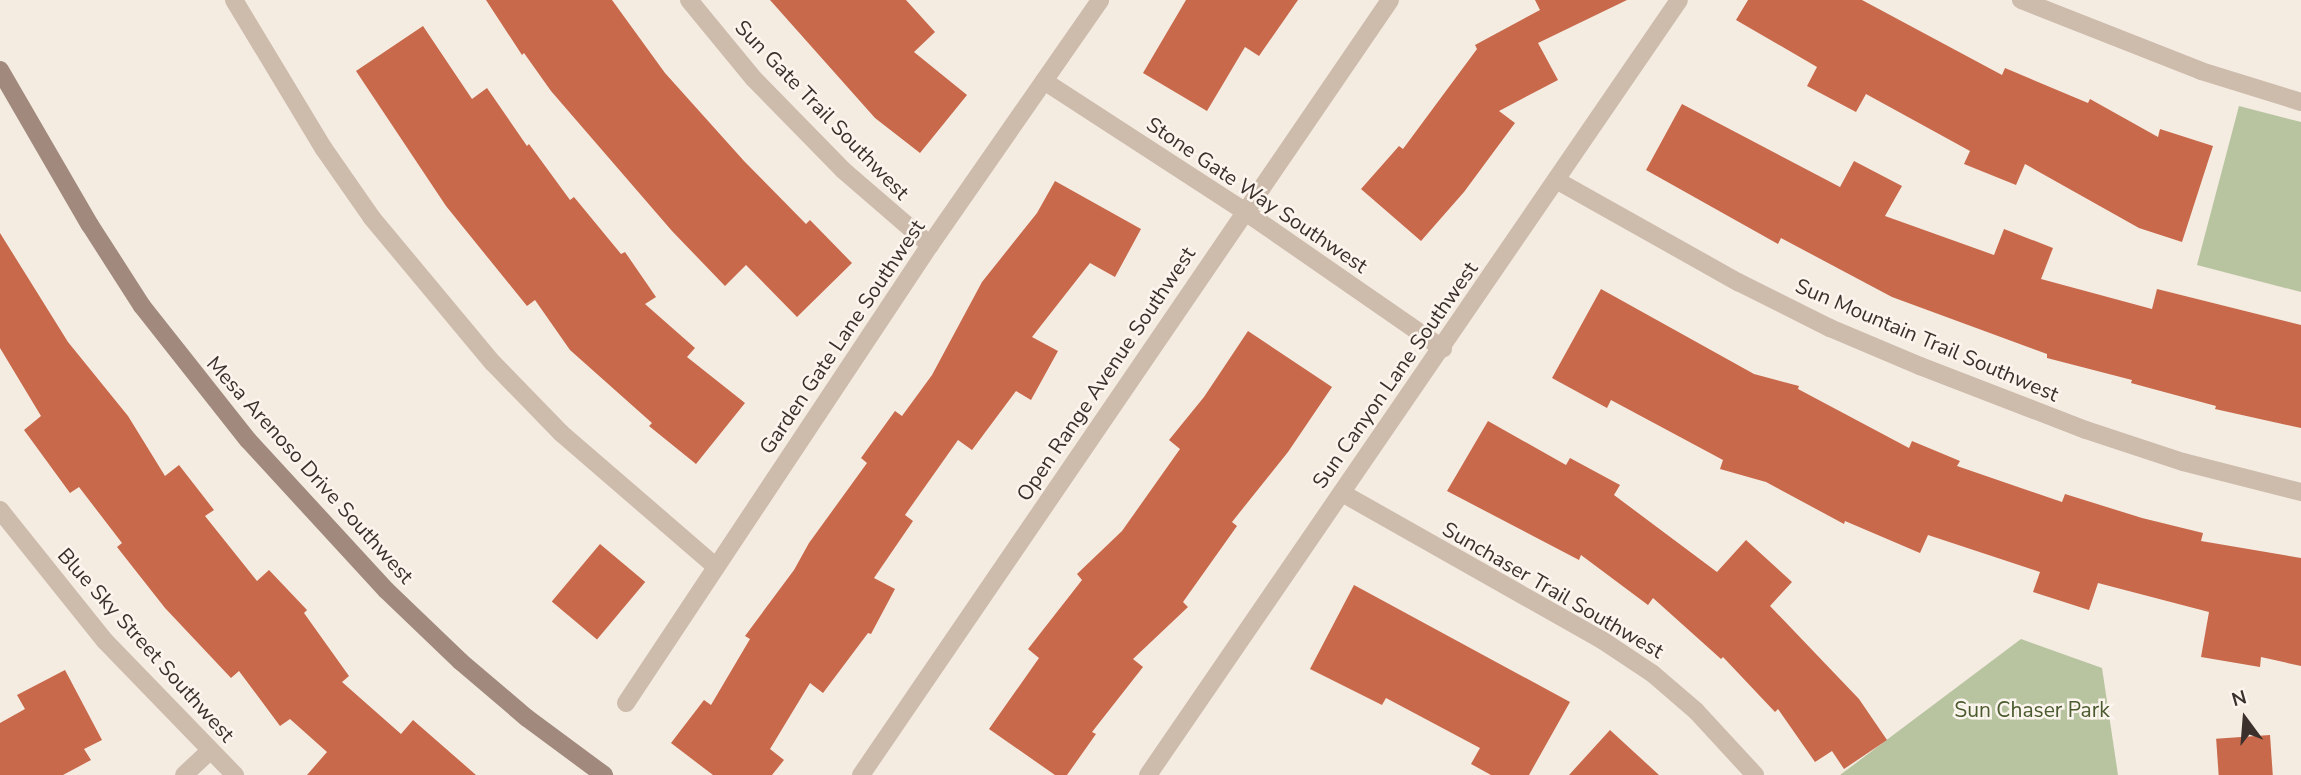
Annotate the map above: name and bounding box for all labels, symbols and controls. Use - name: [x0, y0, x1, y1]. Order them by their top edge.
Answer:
- street label: Sun Gate Trail Southwest: [730, 15, 914, 205]
- street label: Stone Gate Way Southwest: [1142, 112, 1372, 278]
- street label: Garden Gate Lane Southwest: [754, 215, 930, 459]
- street label: Open Range Avenue Southwest: [1011, 242, 1201, 506]
- street label: Sun Canyon Lane Southwest: [1307, 257, 1483, 493]
- street label: Sun Mountain Trail Southwest: [1792, 273, 2062, 407]
- street label: Mesa Arenoso Drive Southwest: [201, 351, 419, 589]
- street label: Sunchaser Trail Southwest: [1438, 516, 1668, 664]
- street label: Blue Sky Street Southwest: [52, 543, 240, 747]
- north arrow: [2210, 684, 2280, 754]
- text: N: [2229, 684, 2250, 713]
- park label: Sun Chaser Park: [1954, 697, 2110, 723]

